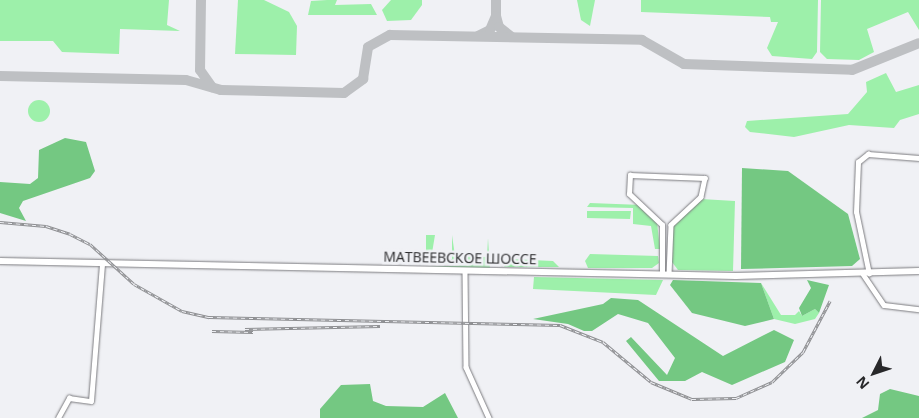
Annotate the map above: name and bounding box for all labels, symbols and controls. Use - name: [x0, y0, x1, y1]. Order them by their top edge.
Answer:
- street label: МАТВЕЕВСКОЕ ШОССЕ: [383, 248, 537, 268]
- north arrow: [849, 348, 899, 398]
- text: N: [851, 373, 873, 394]

